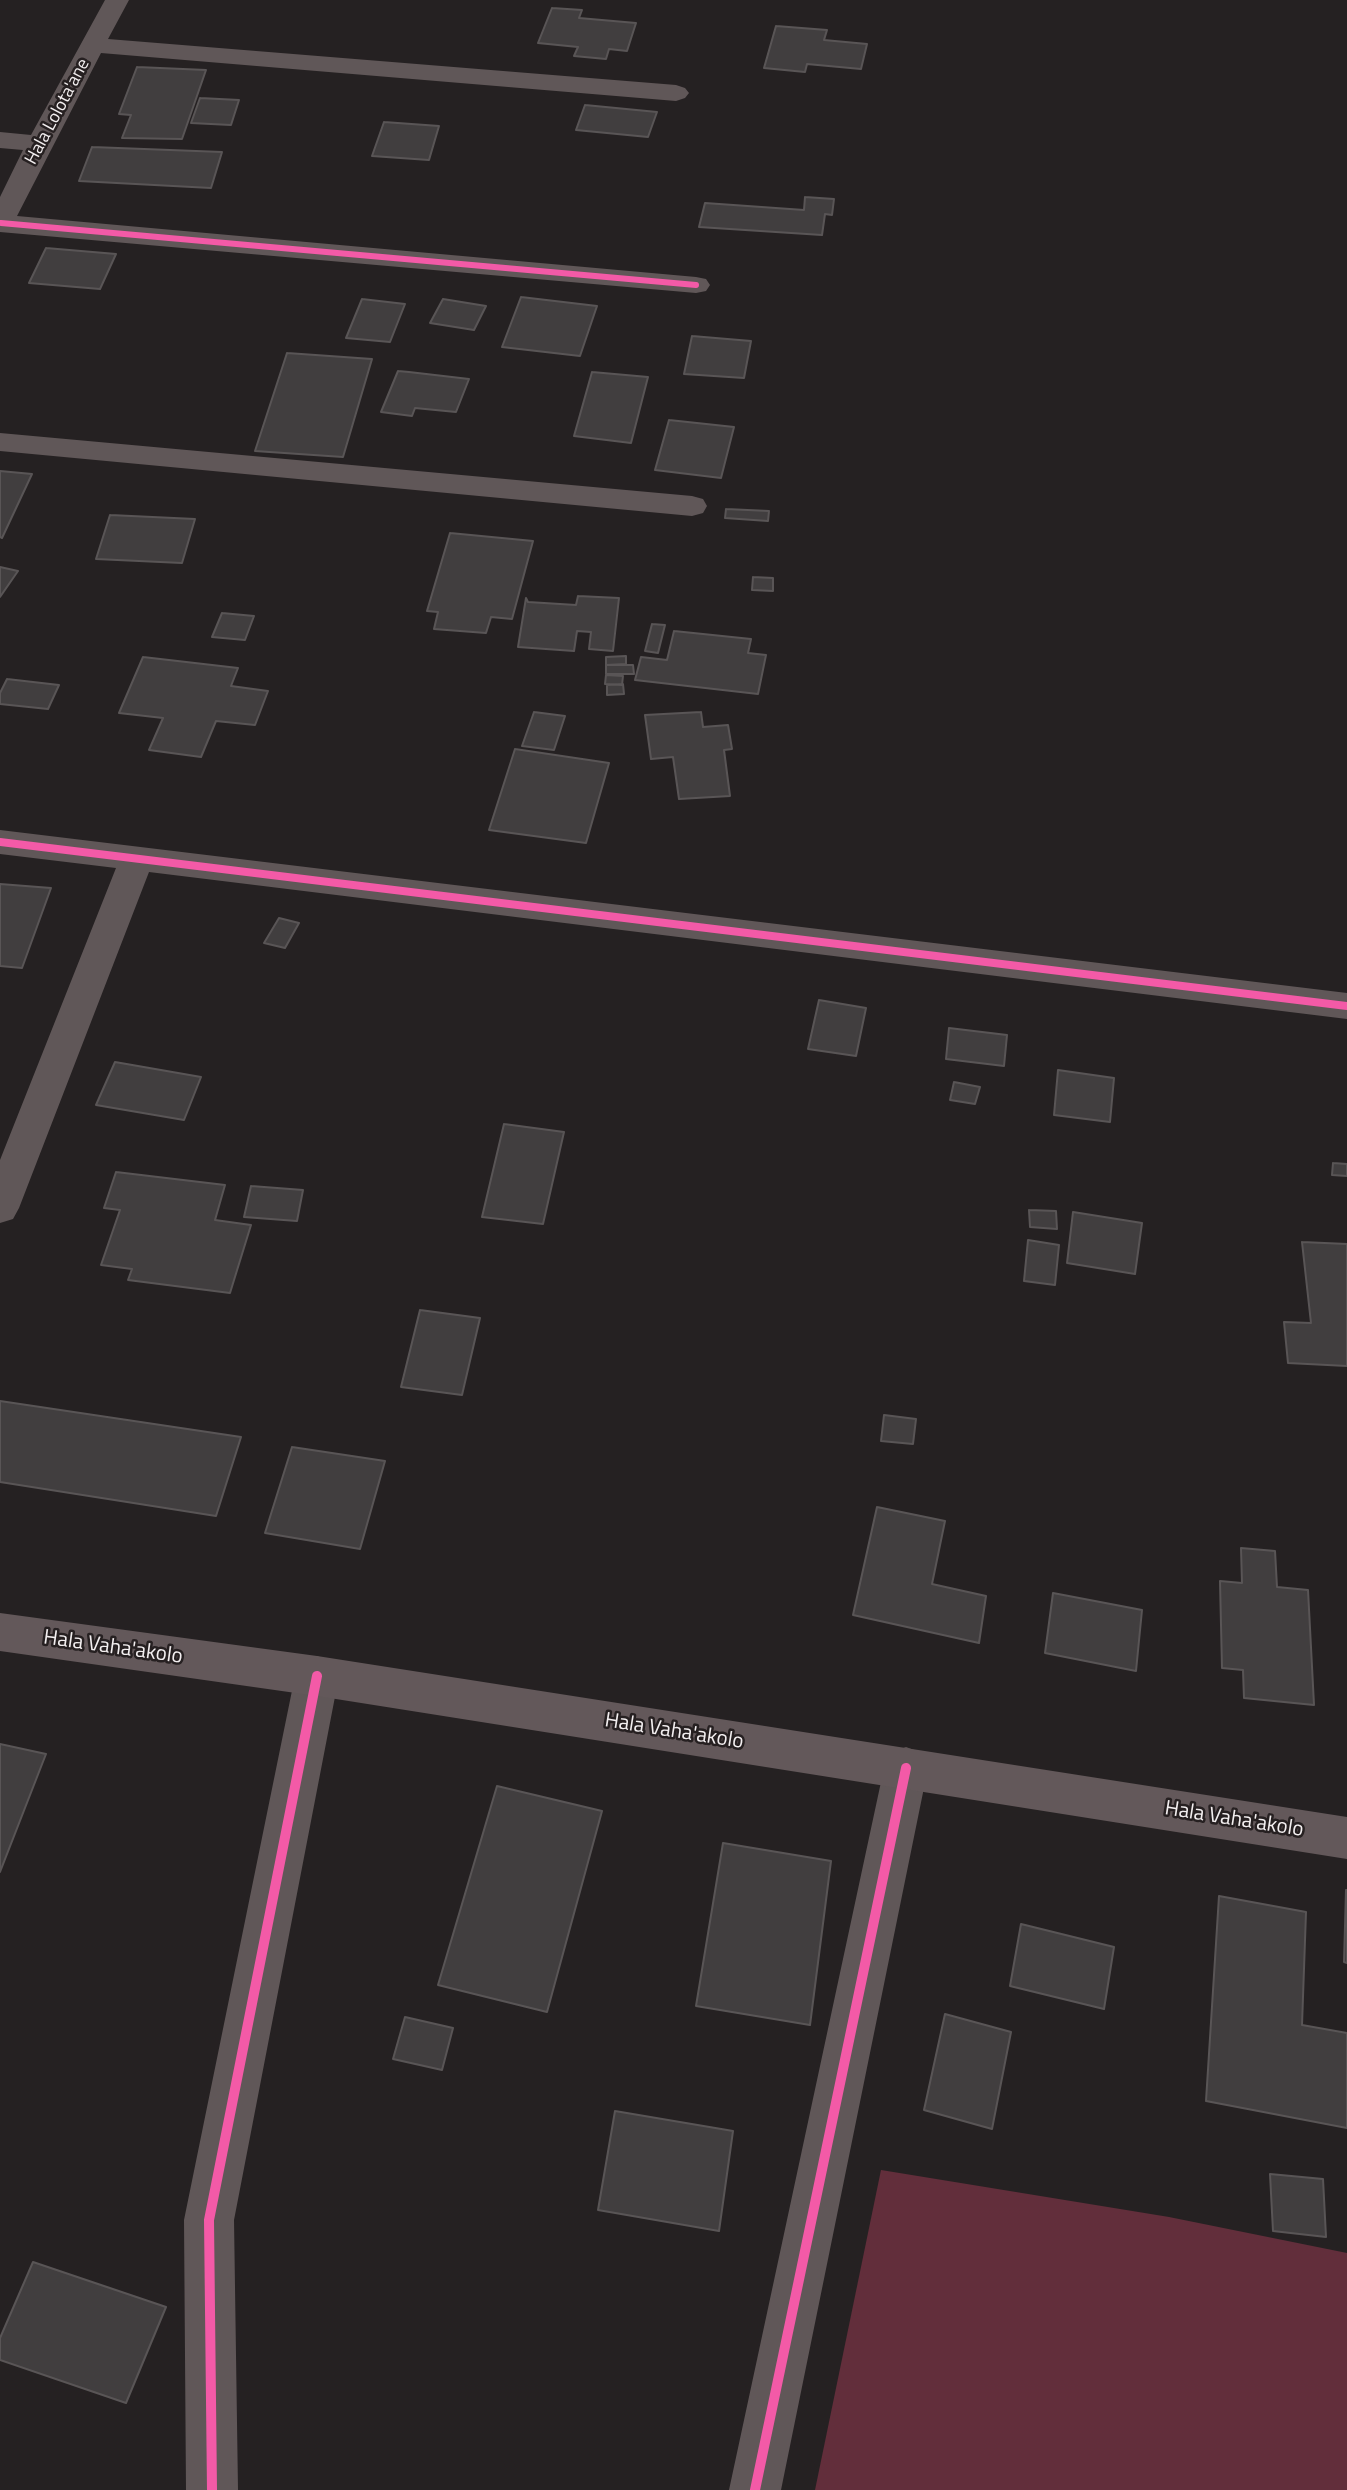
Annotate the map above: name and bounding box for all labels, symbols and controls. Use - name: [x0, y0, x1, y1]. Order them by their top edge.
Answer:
- street label: Hala Lolota'ane: [21, 55, 95, 169]
- street label: Hala Vaha'akolo: [42, 1626, 184, 1670]
- street label: Hala Vaha'akolo: [603, 1709, 745, 1755]
- street label: Hala Vaha'akolo: [1163, 1797, 1305, 1843]

